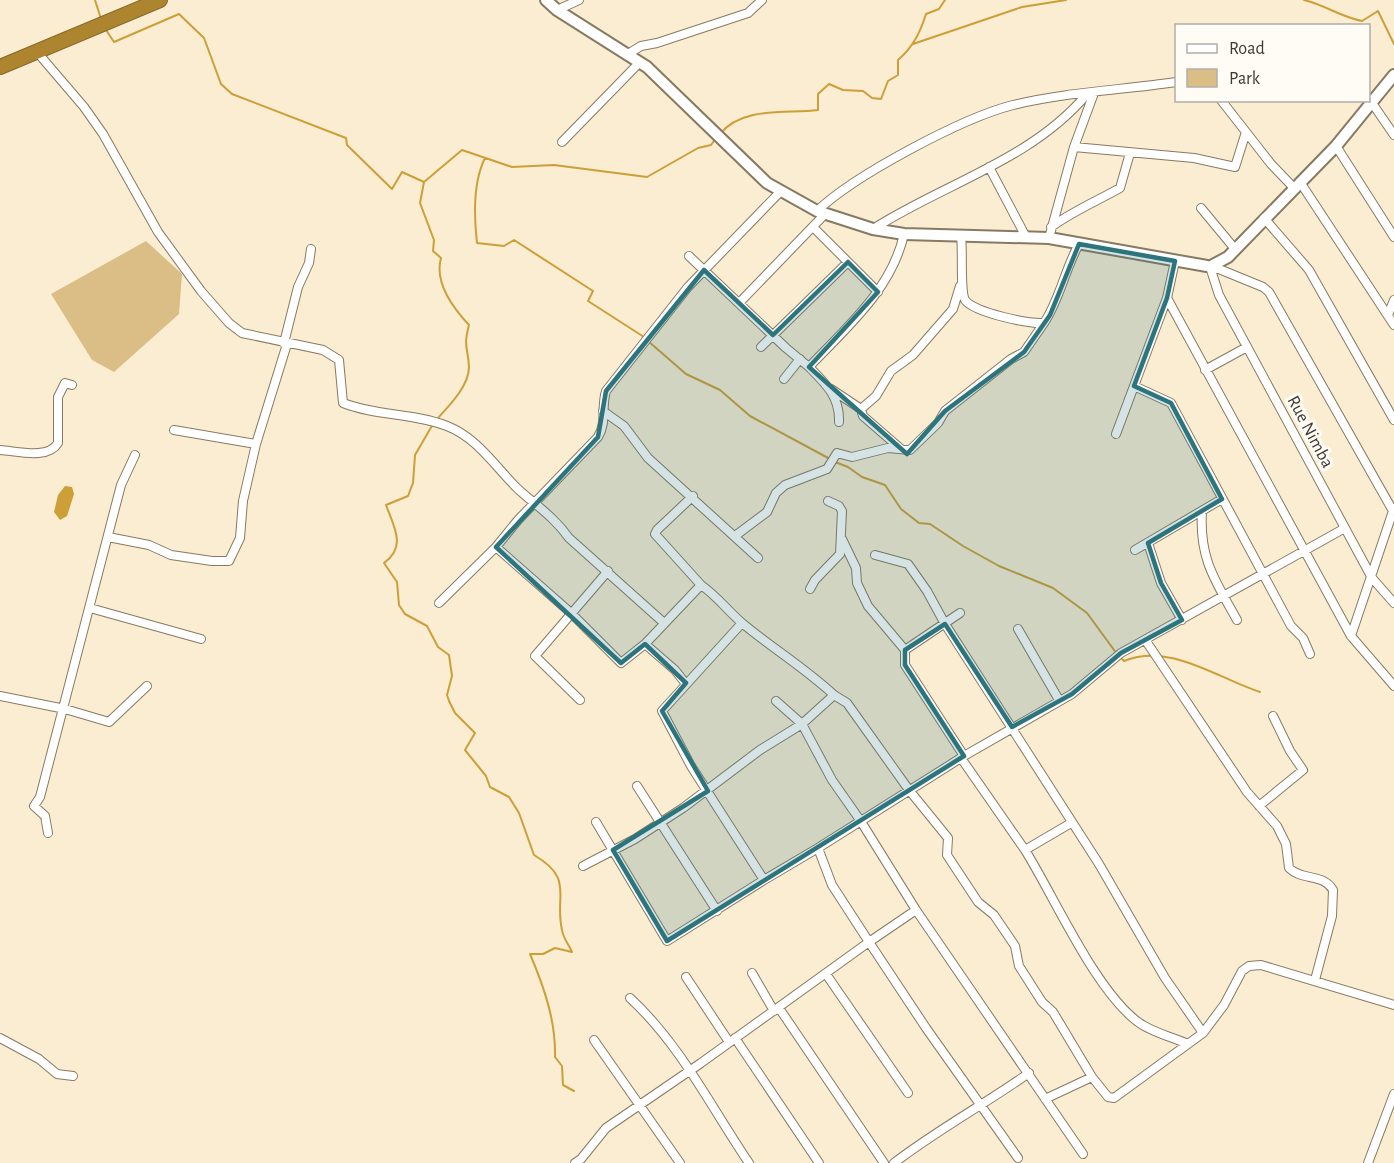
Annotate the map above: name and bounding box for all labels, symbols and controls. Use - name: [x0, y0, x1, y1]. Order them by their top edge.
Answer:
- legend: [1175, 24, 1370, 102]
- text: Road: [1229, 40, 1265, 58]
- text: Park: [1229, 70, 1261, 88]
- street label: Rue Nimba: [1284, 393, 1336, 471]

